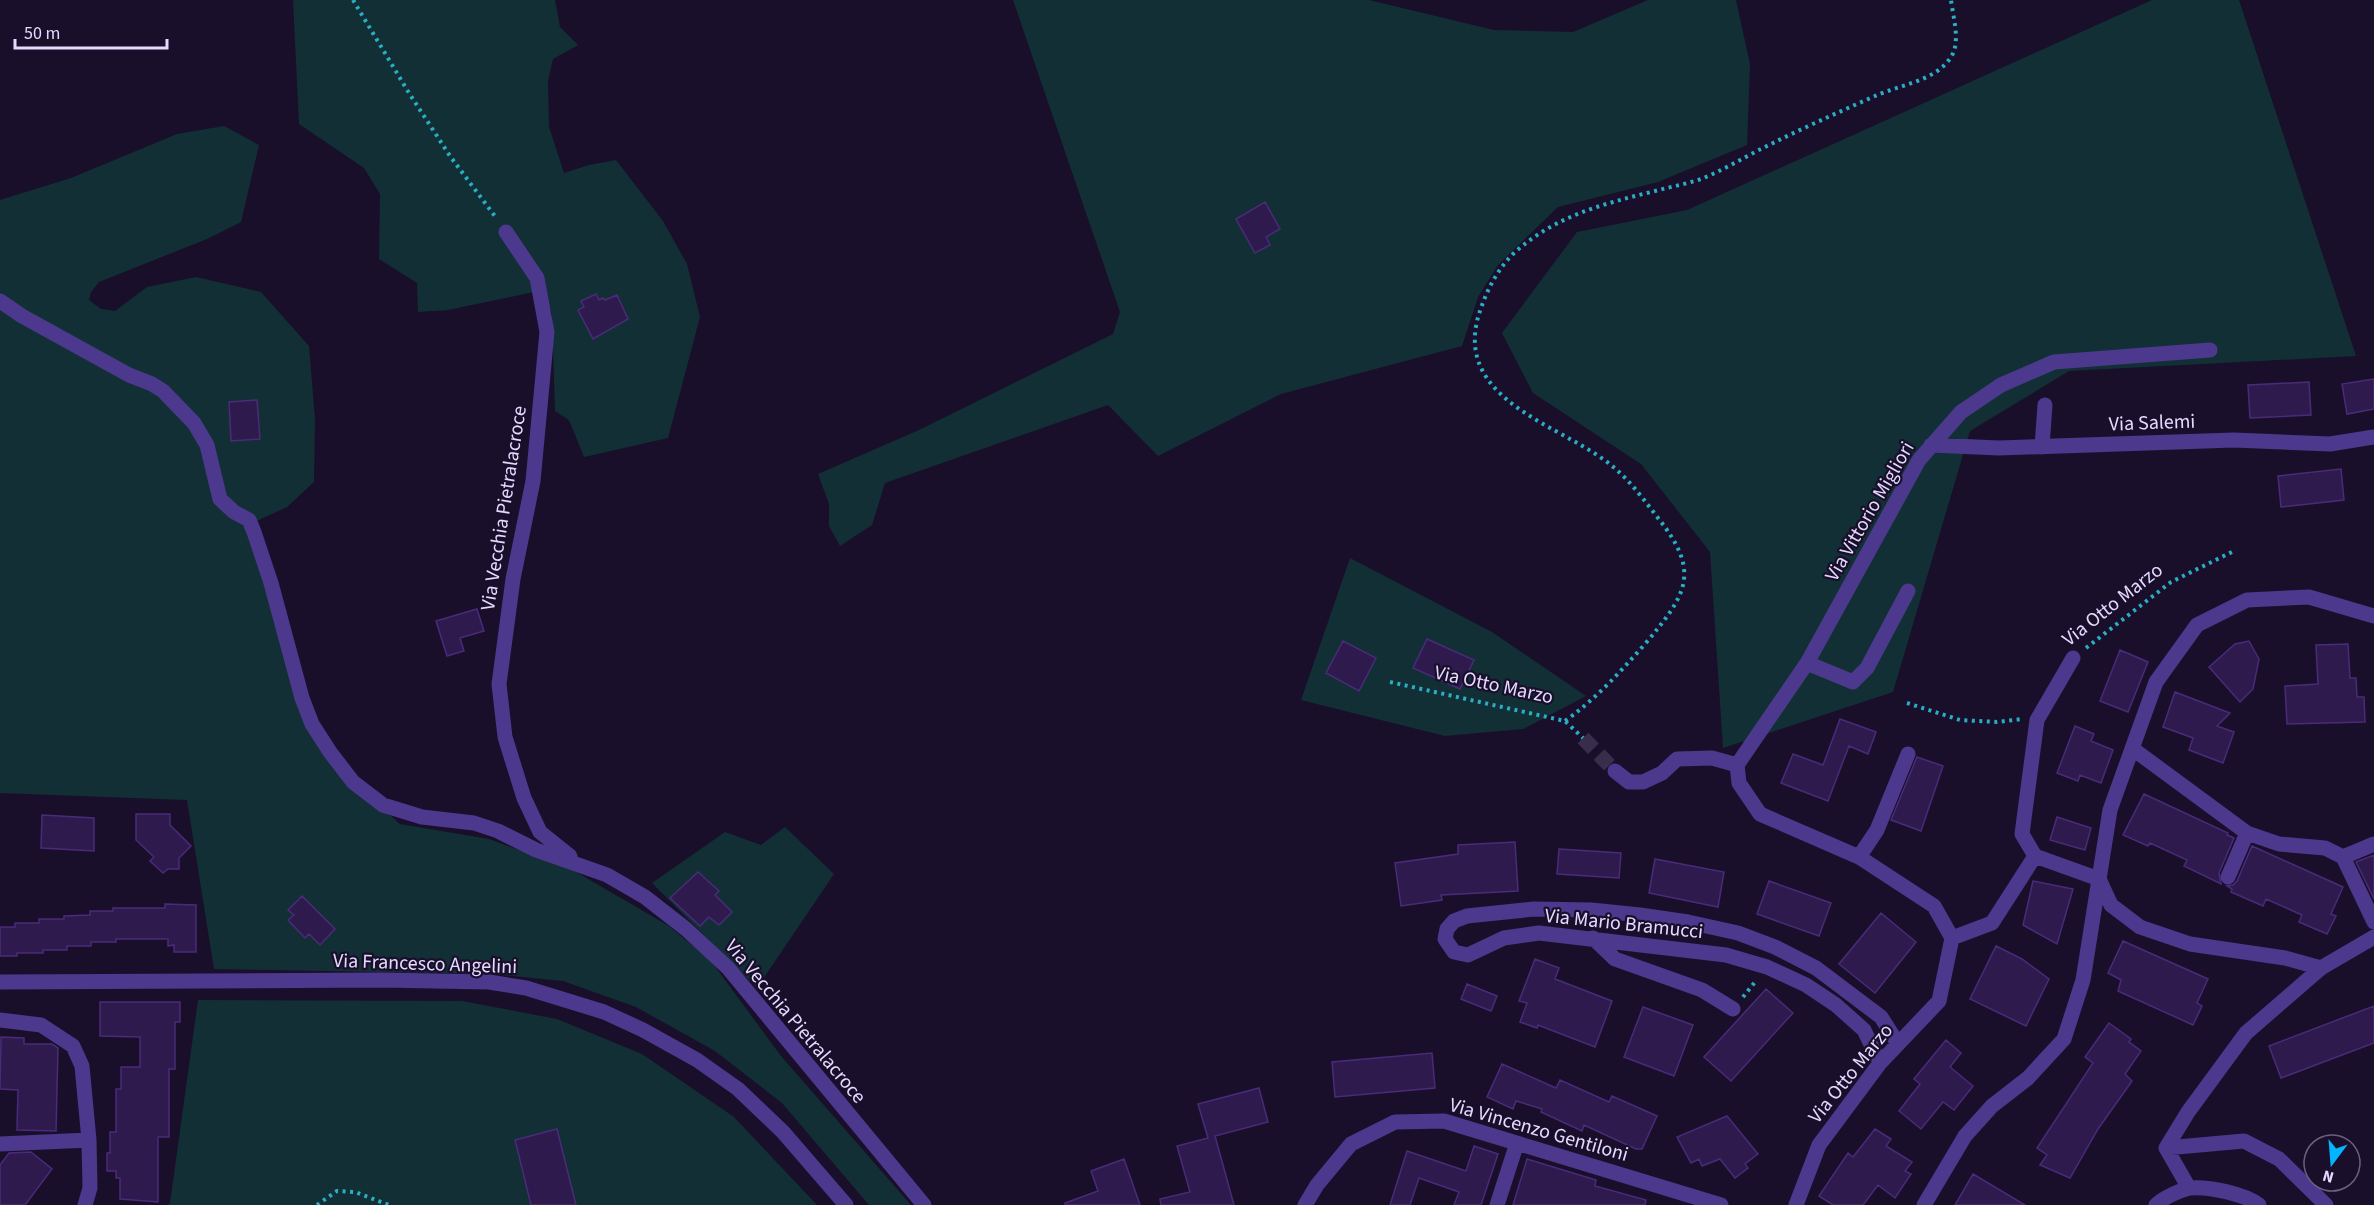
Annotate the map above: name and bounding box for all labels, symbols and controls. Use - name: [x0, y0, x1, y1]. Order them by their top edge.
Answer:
- scale bar: [15, 12, 166, 50]
- text: 50 m: [24, 21, 60, 46]
- street label: Via Vecchia Pietralacroce: [474, 404, 534, 612]
- street label: Via Salemi: [2108, 407, 2196, 439]
- street label: Via Vittorio Migliori: [1818, 436, 1921, 587]
- street label: Via Otto Marzo: [2056, 557, 2169, 653]
- street label: Via Otto Marzo: [1432, 659, 1556, 711]
- street label: Via Mario Bramucci: [1543, 902, 1704, 946]
- street label: Via Vecchia Pietralacroce: [718, 933, 872, 1110]
- street label: Via Francesco Angelini: [332, 947, 518, 981]
- street label: Via Otto Marzo: [1802, 1018, 1900, 1129]
- street label: Via Vincenzo Gentiloni: [1446, 1091, 1631, 1169]
- north arrow: [2302, 1133, 2362, 1193]
- text: N: [2320, 1164, 2336, 1188]

